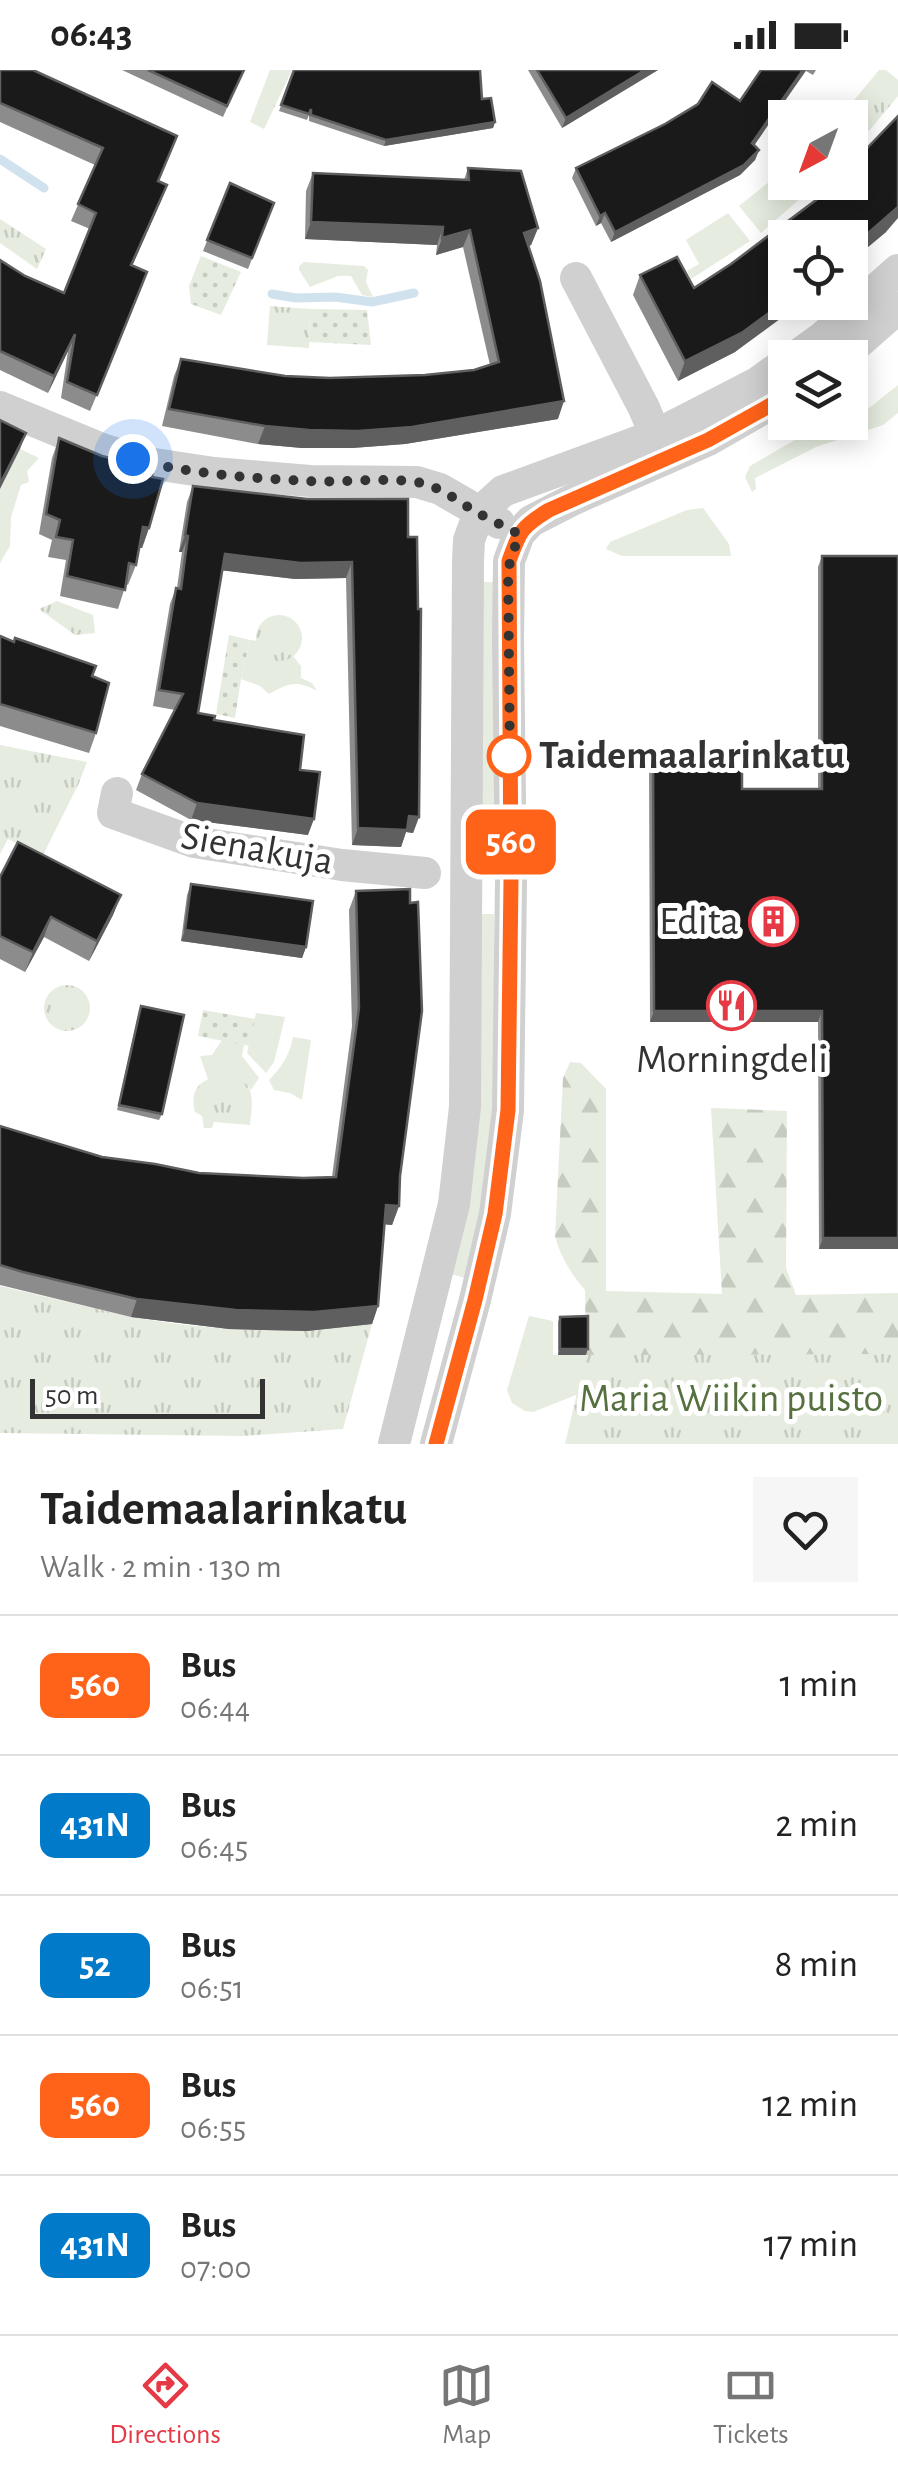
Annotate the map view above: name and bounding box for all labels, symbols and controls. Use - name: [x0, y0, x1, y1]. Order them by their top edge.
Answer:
- text: 06:43: [50, 16, 132, 54]
- north arrow: [768, 100, 868, 200]
- map controls: [768, 100, 868, 440]
- button: locate: [768, 220, 868, 320]
- button: layers: [768, 340, 868, 440]
- your location: [108, 434, 158, 484]
- marker: Taidemaalarinkatu: [488, 735, 530, 777]
- place label: Taidemaalarinkatu: [539, 736, 845, 776]
- line badge: 560: [454, 810, 568, 874]
- street label: Sienakuja: [178, 816, 336, 882]
- text: 560: [486, 825, 536, 860]
- building icon: Edita: [748, 896, 800, 948]
- place label: Edita: [659, 902, 739, 942]
- restaurant icon: Morningdeli: [706, 979, 758, 1031]
- place label: Morningdeli: [636, 1040, 828, 1080]
- scale bar: [30, 1374, 265, 1418]
- park label: Maria Wiikin puisto: [579, 1379, 883, 1419]
- text: 50 m: [45, 1382, 99, 1410]
- button: heart: [753, 1477, 858, 1582]
- text: Taidemaalarinkatu: [40, 1486, 407, 1534]
- text: Walk · 2 min · 130 m: [40, 1551, 282, 1583]
- text: Bus: [180, 1647, 236, 1685]
- text: 1 min: [779, 1666, 858, 1704]
- text: 560: [70, 1668, 120, 1703]
- text: 06:44: [180, 1692, 250, 1724]
- text: Bus: [180, 1787, 236, 1825]
- text: 2 min: [775, 1806, 858, 1844]
- text: 431N: [60, 1808, 130, 1843]
- text: 06:45: [180, 1832, 248, 1864]
- text: Bus: [180, 1927, 236, 1965]
- text: 8 min: [775, 1946, 858, 1984]
- text: 52: [79, 1948, 111, 1983]
- text: 06:51: [180, 1972, 244, 2004]
- text: Bus: [180, 2067, 236, 2105]
- text: 12 min: [762, 2086, 858, 2124]
- text: 560: [70, 2088, 120, 2123]
- text: 06:55: [180, 2112, 246, 2144]
- text: Bus: [180, 2207, 236, 2245]
- text: 17 min: [764, 2226, 858, 2264]
- text: 431N: [60, 2228, 130, 2263]
- text: 07:00: [180, 2252, 251, 2284]
- tab: Directions: [109, 2358, 221, 2452]
- tab: Map: [439, 2358, 494, 2452]
- tab: Tickets: [713, 2358, 789, 2452]

